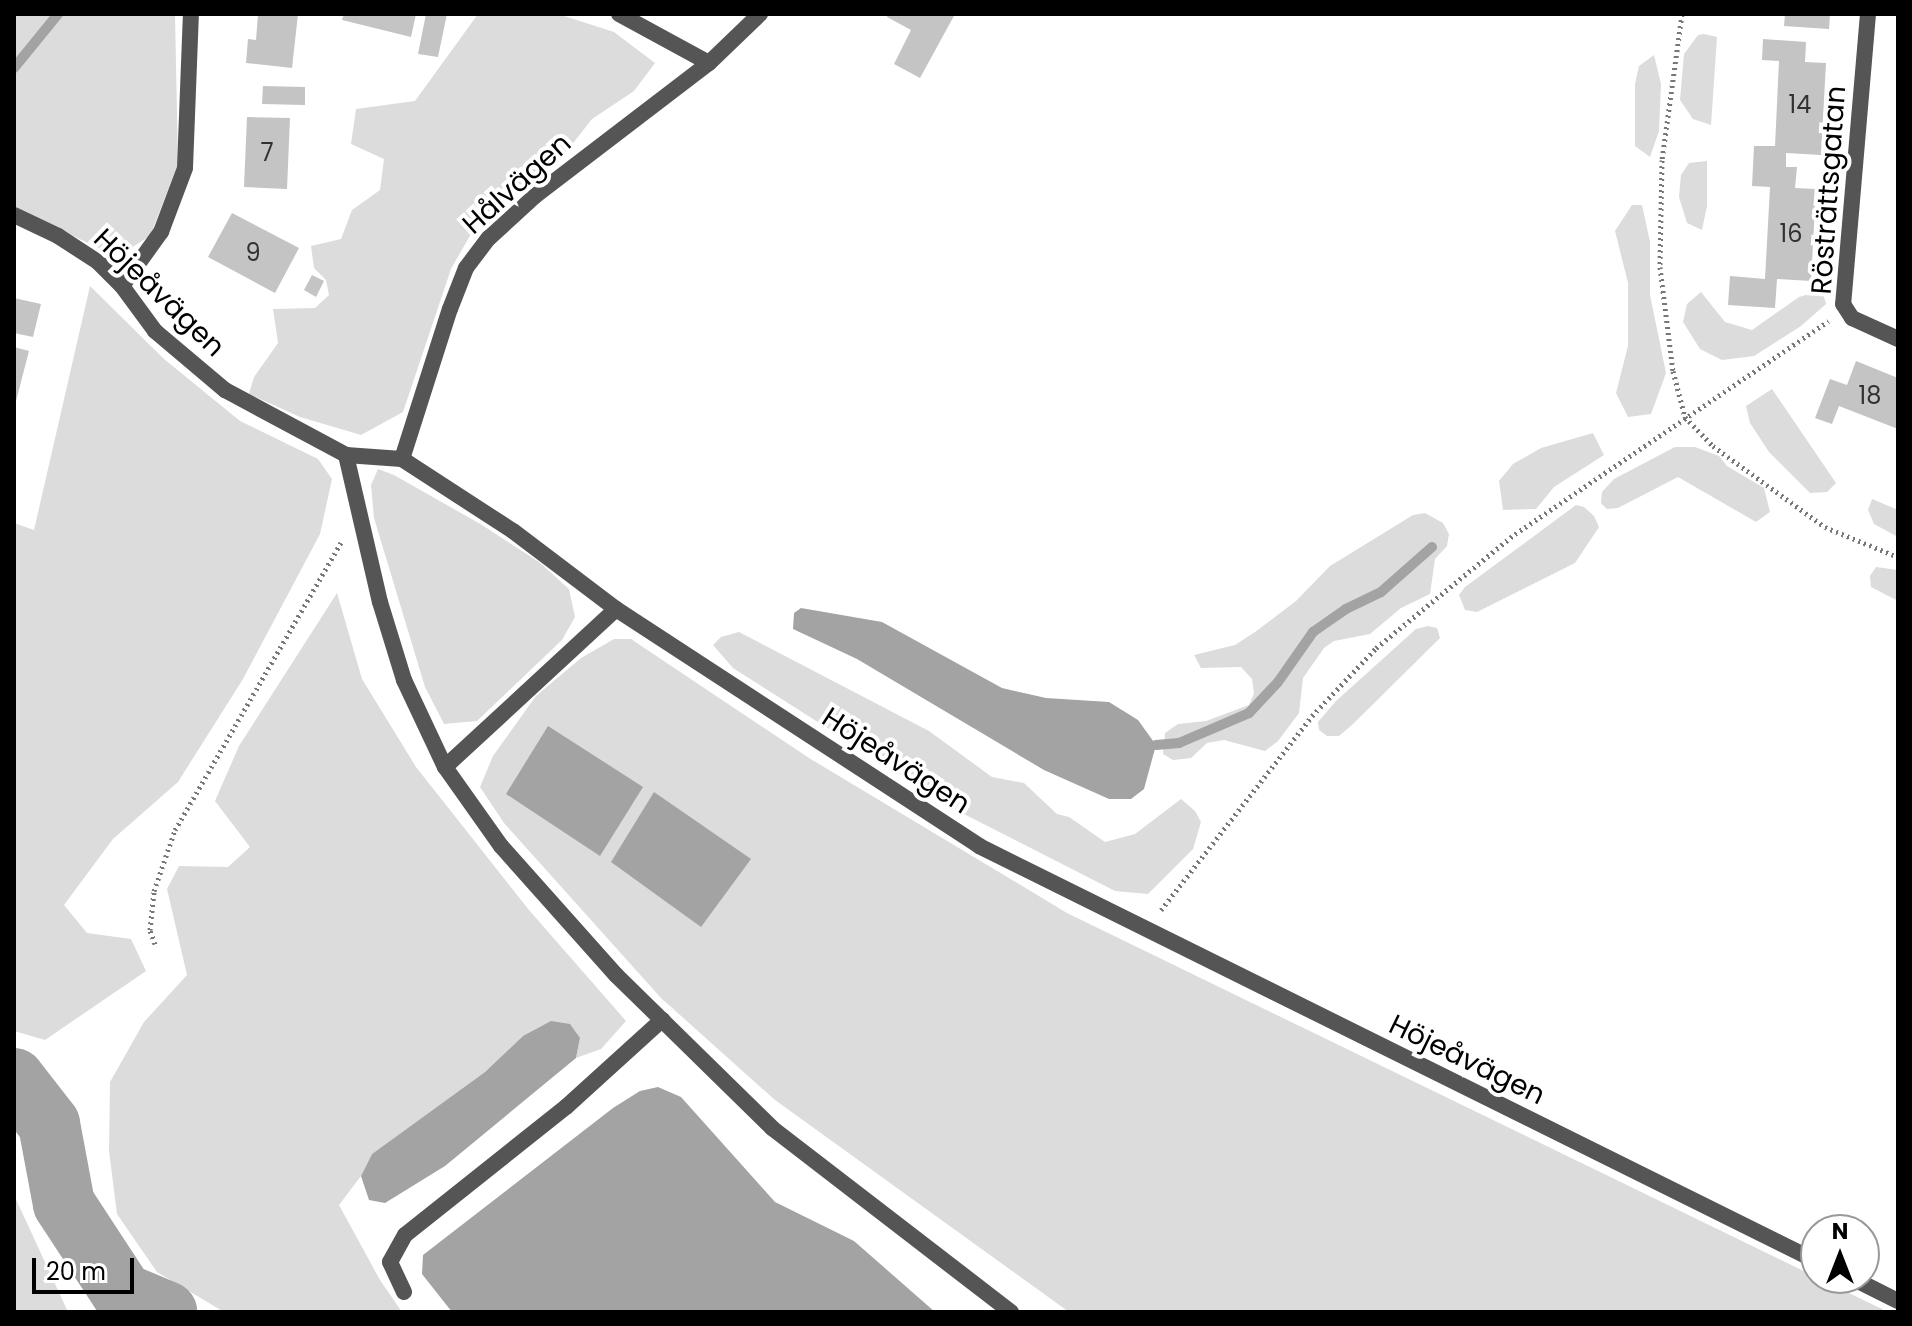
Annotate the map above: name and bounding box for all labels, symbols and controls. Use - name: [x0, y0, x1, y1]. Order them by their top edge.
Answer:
- street label: Rösträttsgatan: [1805, 85, 1853, 295]
- house number: 14: [1789, 91, 1811, 119]
- street label: Hålvägen: [456, 127, 578, 241]
- house number: 7: [260, 139, 274, 167]
- house number: 16: [1780, 220, 1802, 248]
- street label: Höjeåvägen: [86, 222, 232, 364]
- house number: 9: [245, 239, 261, 267]
- house number: 18: [1859, 382, 1881, 410]
- street label: Höjeåvägen: [816, 701, 976, 821]
- street label: Höjeåvägen: [1384, 1008, 1550, 1112]
- north arrow: [1800, 1214, 1880, 1294]
- text: N: [1832, 1216, 1848, 1247]
- scale bar: [36, 1242, 138, 1292]
- text: 20 m: [46, 1255, 106, 1288]

